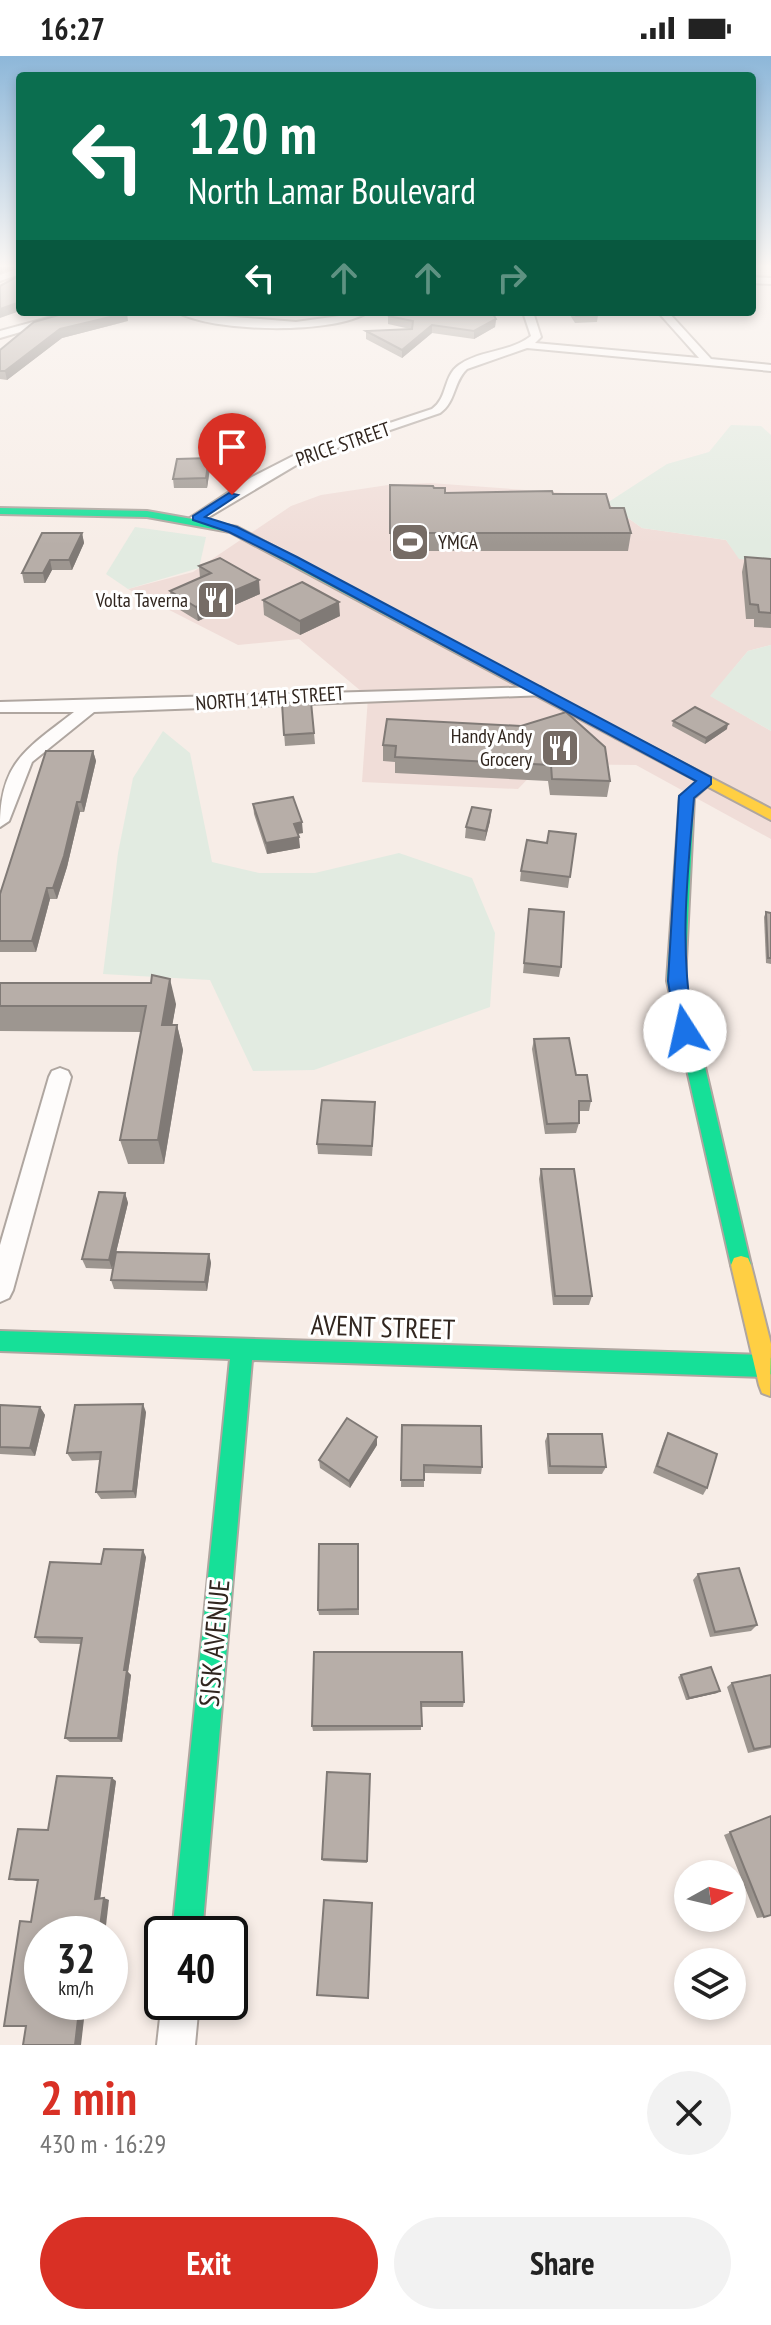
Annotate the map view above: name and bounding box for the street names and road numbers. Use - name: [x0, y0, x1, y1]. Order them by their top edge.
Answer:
- street label: PRICE STREET: [292, 416, 394, 472]
- street label: NORTH 14TH STREET: [195, 680, 345, 716]
- street label: AVENT STREET: [310, 1305, 456, 1348]
- street label: SISK AVENUE: [190, 1578, 237, 1708]

